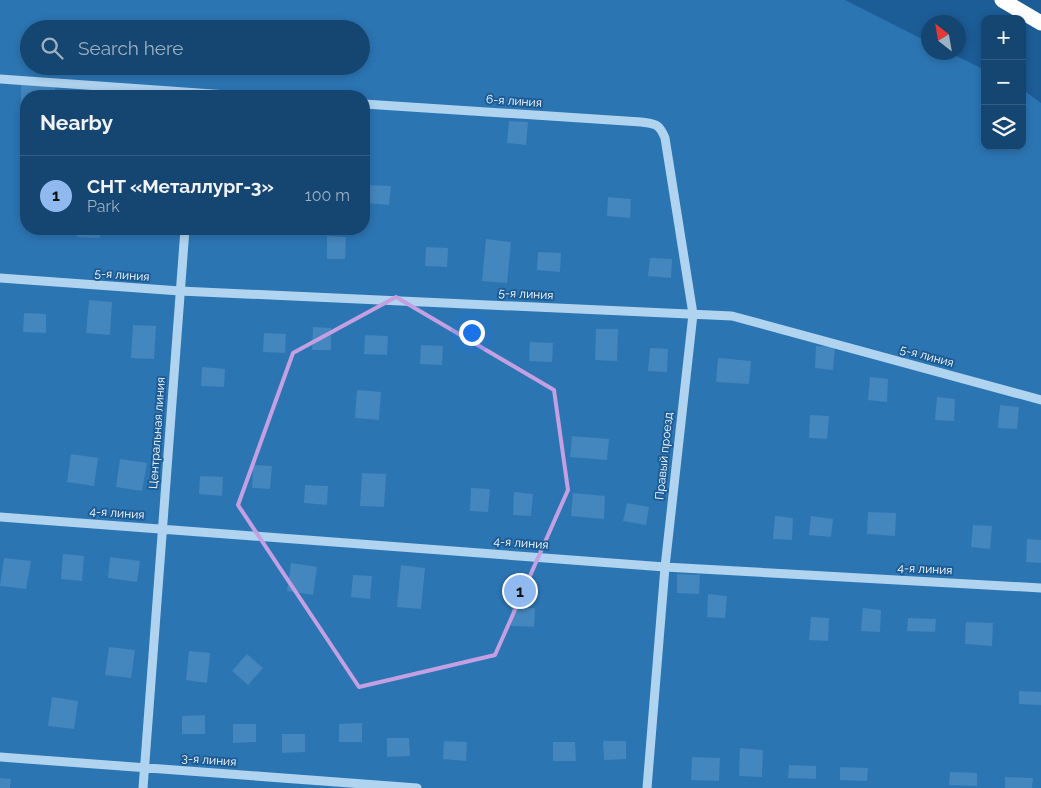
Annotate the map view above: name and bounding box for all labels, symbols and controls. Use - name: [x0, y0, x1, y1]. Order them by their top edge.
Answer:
- north arrow: [921, 15, 966, 60]
- map controls: [981, 15, 1026, 150]
- button: +: [981, 15, 1026, 60]
- search box: [20, 20, 370, 75]
- icon: search: [38, 34, 66, 62]
- text: Search here: [78, 37, 184, 59]
- button: −: [981, 60, 1026, 105]
- street label: 6-я линия: [486, 92, 542, 110]
- button: layers: [981, 105, 1026, 150]
- text: Nearby: [40, 110, 113, 135]
- text: СНТ «Металлург-3»: [87, 175, 274, 197]
- text: 1: [52, 186, 60, 205]
- text: 100 m: [305, 186, 350, 205]
- text: Park: [87, 197, 120, 216]
- street label: 5-я линия: [94, 266, 150, 284]
- street label: 5-я линия: [498, 286, 554, 302]
- your location: [459, 320, 485, 346]
- street label: 5-я линия: [899, 342, 955, 370]
- street label: Центральная линия: [146, 377, 168, 489]
- street label: Правый проезд: [652, 411, 676, 501]
- street label: 4-я линия: [89, 504, 145, 522]
- street label: 4-я линия: [493, 534, 549, 552]
- street label: 4-я линия: [897, 561, 953, 577]
- pin: 1: [504, 572, 536, 610]
- street label: 3-я линия: [181, 751, 237, 769]

